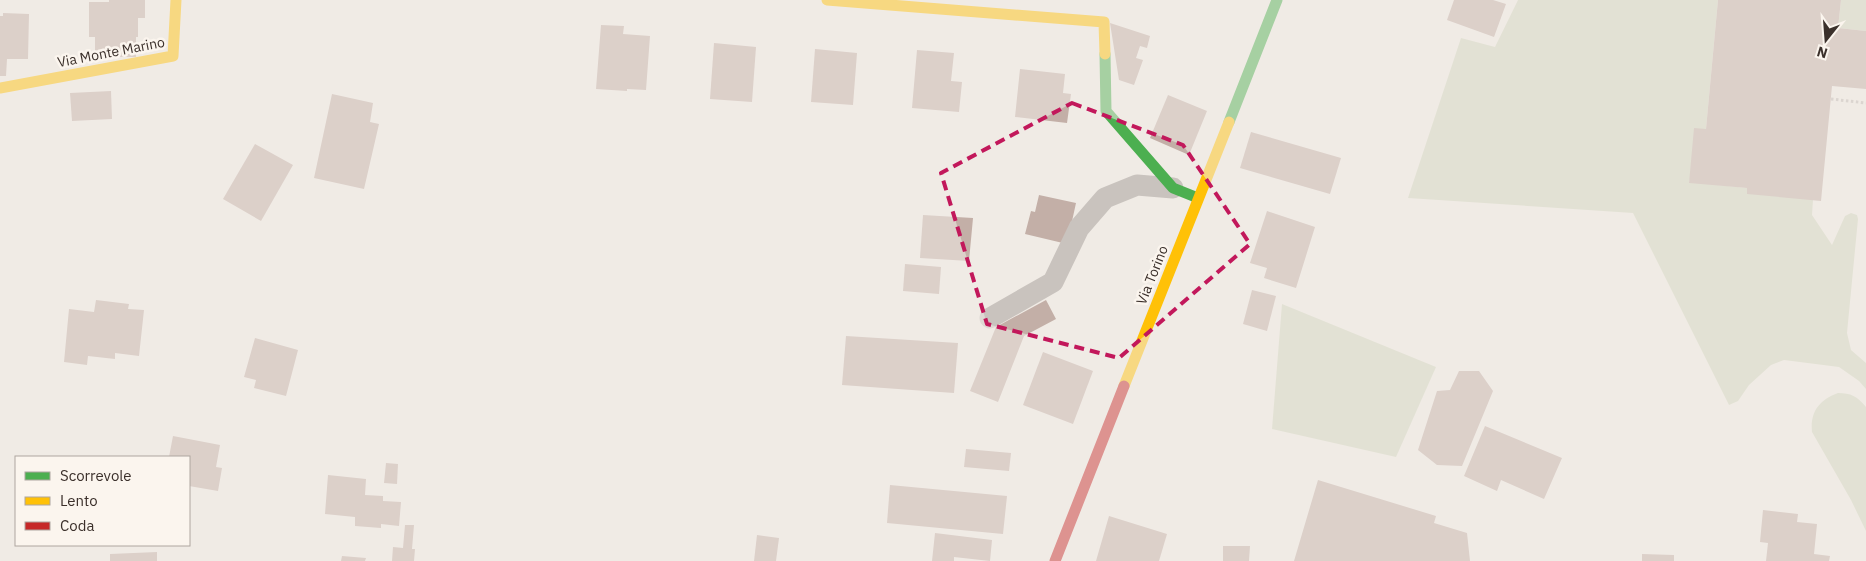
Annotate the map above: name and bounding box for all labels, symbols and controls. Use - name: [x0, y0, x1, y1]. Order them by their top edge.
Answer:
- north arrow: [1801, 15, 1851, 65]
- street label: Via Monte Marino: [56, 33, 166, 71]
- text: N: [1815, 42, 1830, 63]
- street label: Via Torino: [1132, 243, 1172, 307]
- legend: [15, 456, 190, 546]
- text: Scorrevole: [60, 466, 132, 485]
- text: Lento: [60, 491, 98, 510]
- text: Coda: [60, 516, 94, 535]

